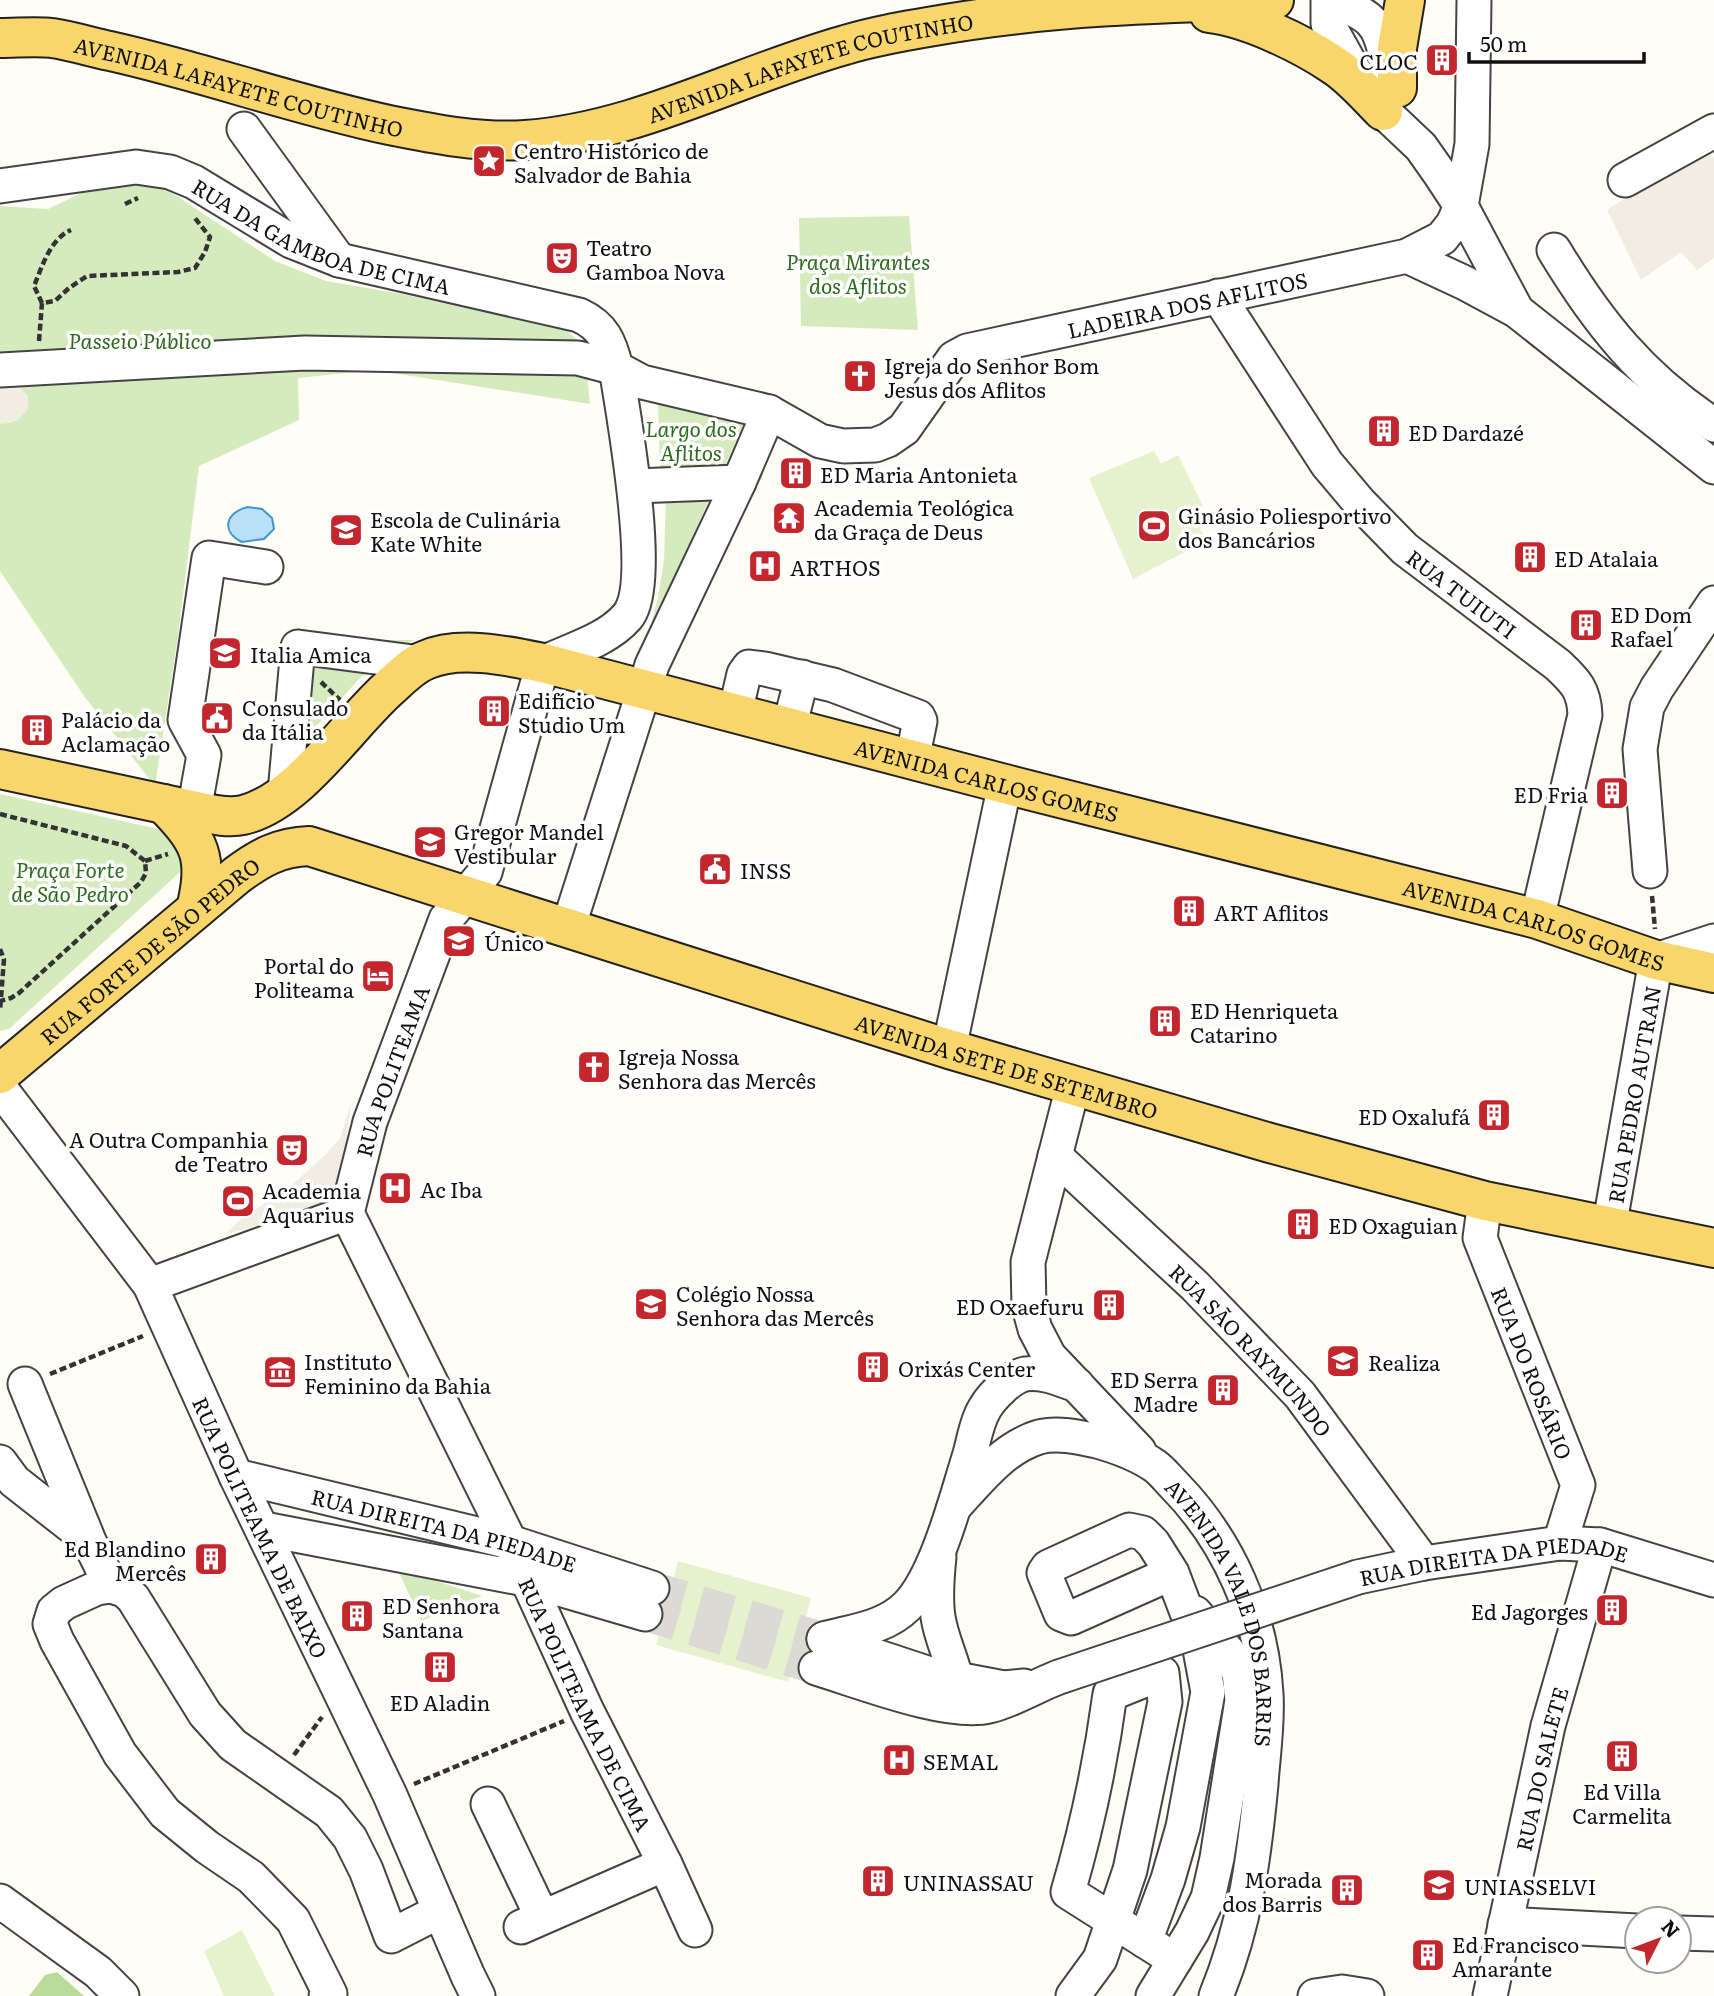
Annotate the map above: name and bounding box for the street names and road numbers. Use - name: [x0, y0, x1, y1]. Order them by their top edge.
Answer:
- street label: AVENIDA LAFAYETE COUTINHO: [643, 4, 975, 129]
- street label: AVENIDA LAFAYETE COUTINHO: [71, 27, 406, 143]
- street label: RUA DA GAMBOA DE CIMA: [187, 169, 454, 301]
- street label: LADEIRA DOS AFLITOS: [1064, 263, 1310, 344]
- street label: RUA TUIUTI: [1401, 541, 1524, 645]
- street label: AVENIDA CARLOS GOMES: [851, 730, 1122, 828]
- street label: RUA FORTE DE SÃO PEDRO: [32, 849, 265, 1050]
- street label: AVENIDA CARLOS GOMES: [1400, 870, 1668, 977]
- street label: RUA POLITEAMA: [346, 980, 436, 1160]
- street label: RUA PEDRO AUTRAN: [1598, 983, 1667, 1205]
- street label: AVENIDA SETE DE SETEMBRO: [852, 1005, 1162, 1125]
- street label: RUA SÃO RAYMUNDO: [1164, 1255, 1340, 1442]
- street label: RUA DO ROSÁRIO: [1485, 1282, 1582, 1463]
- street label: RUA POLITEAMA DE BAIXO: [186, 1391, 337, 1663]
- street label: AVENIDA VALE DOS BARRIS: [1159, 1470, 1282, 1748]
- street label: RUA DIREITA DA PIEDADE: [309, 1479, 581, 1578]
- street label: RUA DIREITA DA PIEDADE: [1356, 1527, 1633, 1592]
- street label: RUA POLITEAMA DE CIMA: [512, 1572, 661, 1836]
- street label: RUA DO SALETE: [1506, 1683, 1574, 1854]

